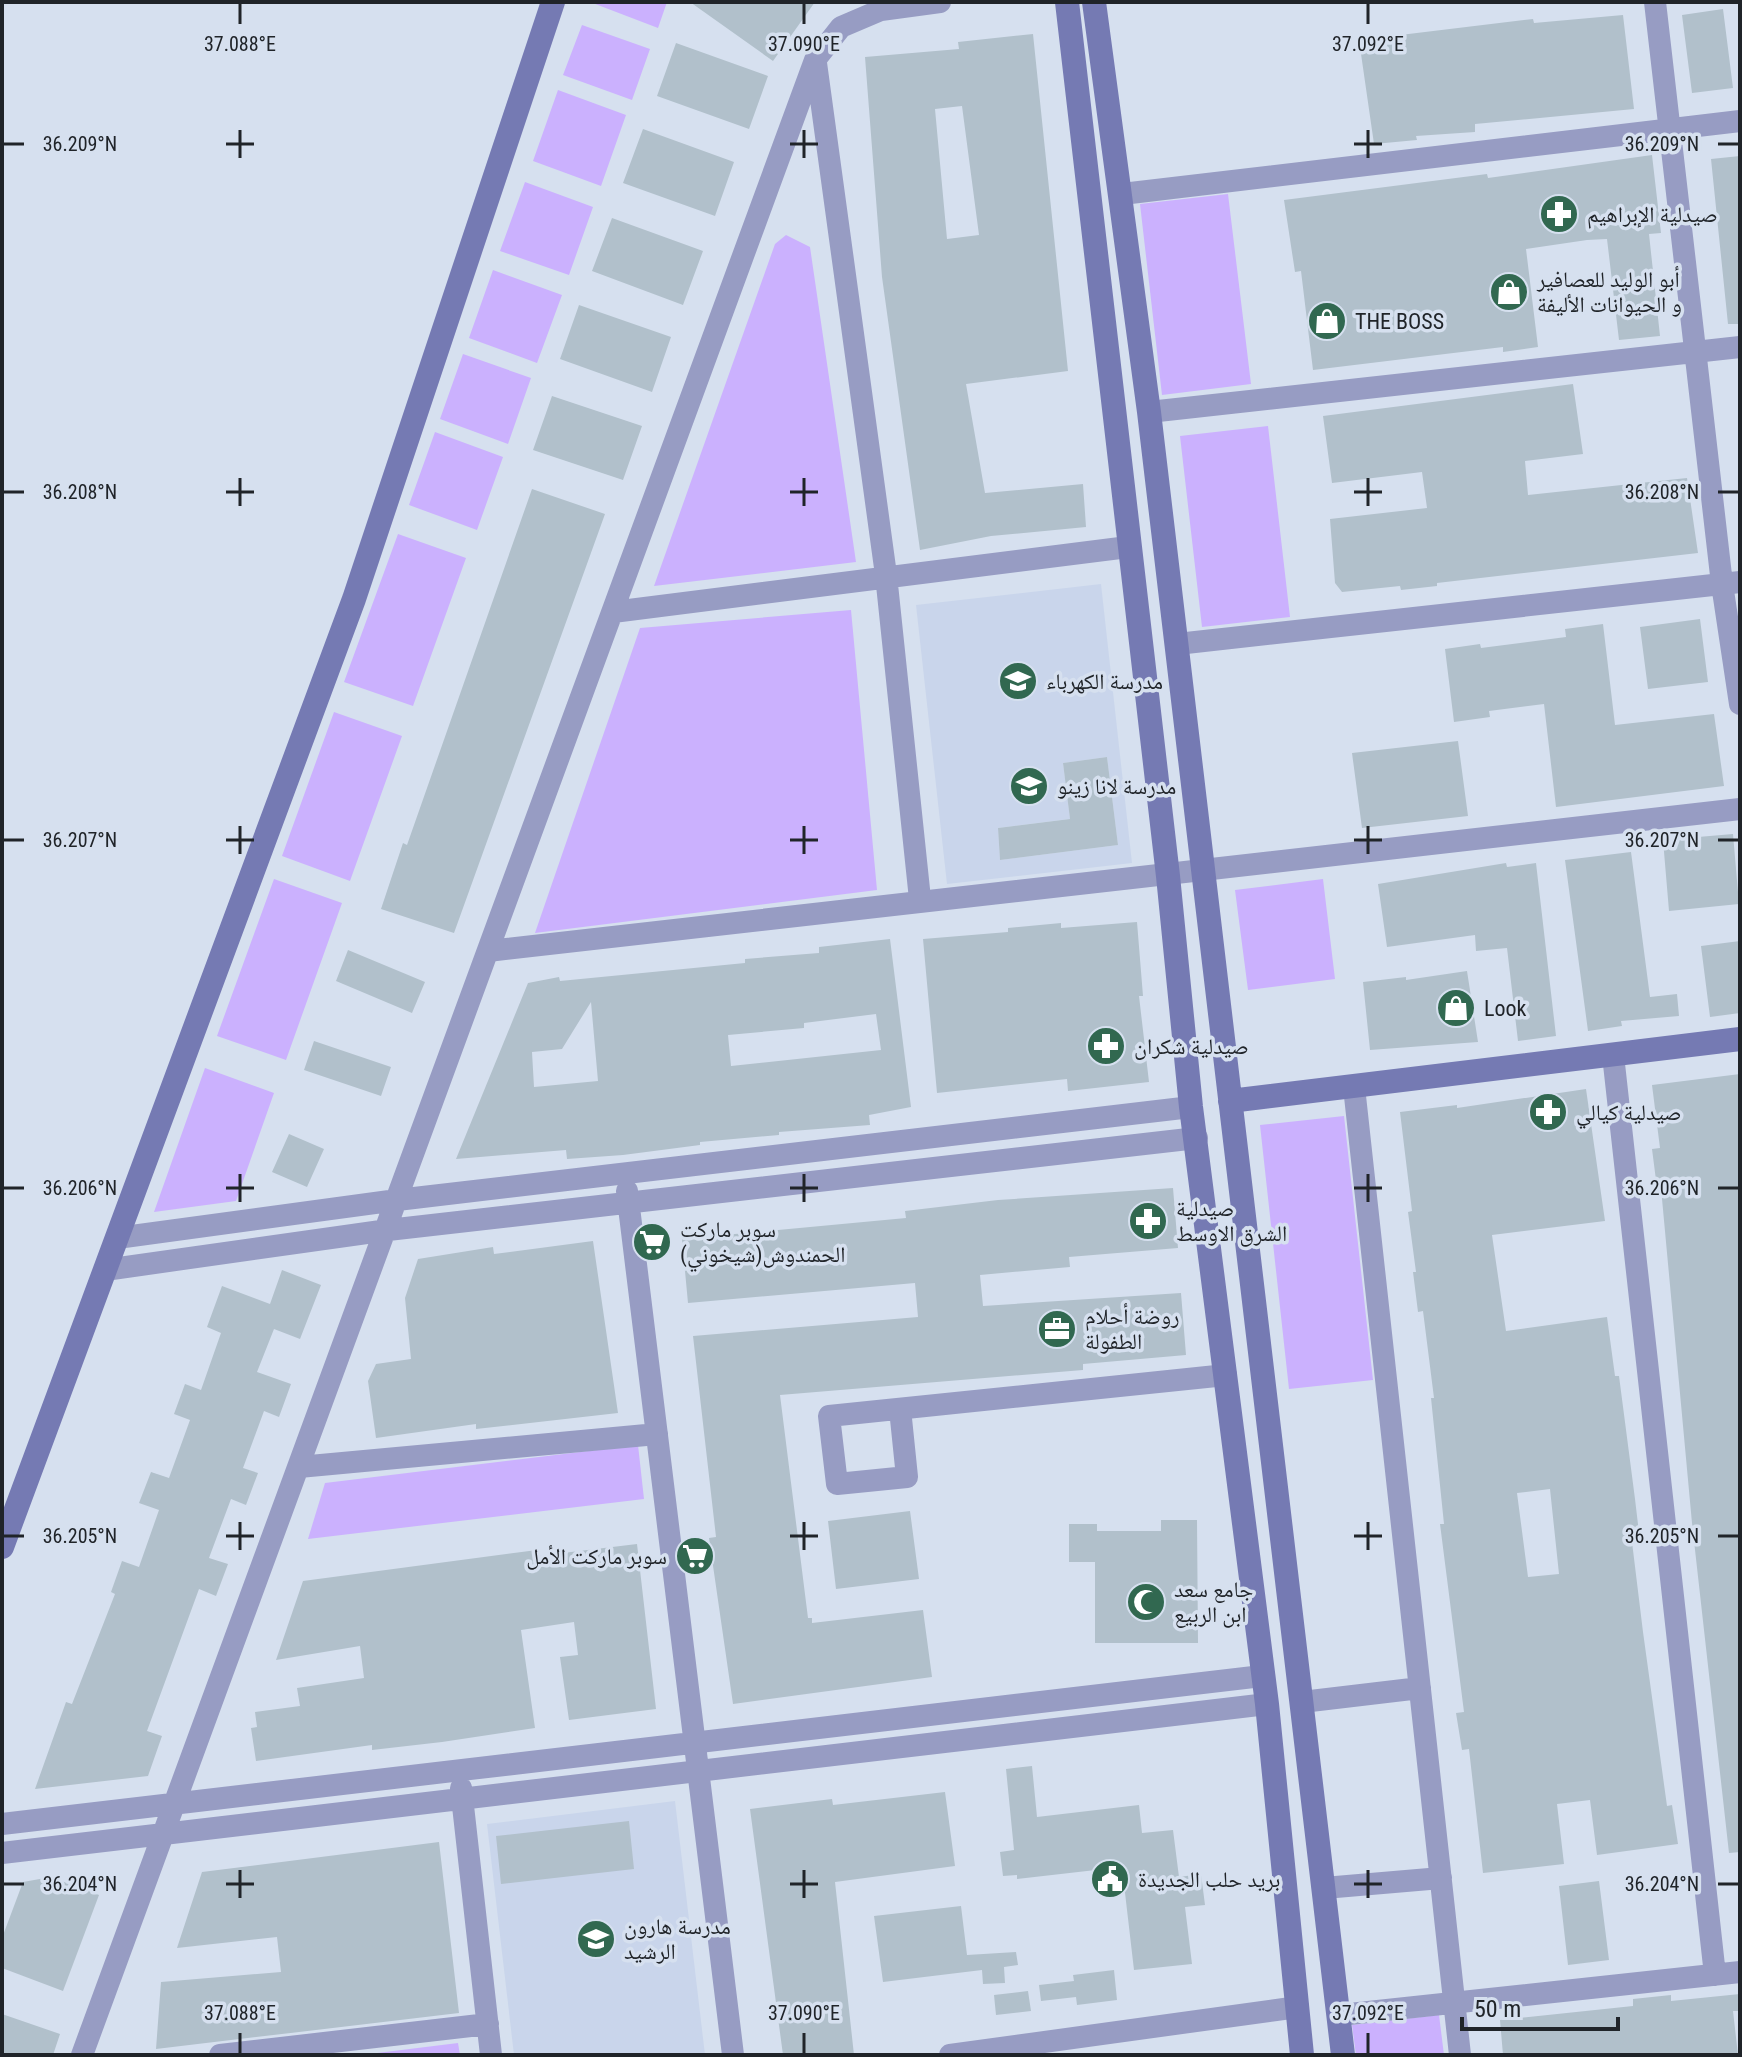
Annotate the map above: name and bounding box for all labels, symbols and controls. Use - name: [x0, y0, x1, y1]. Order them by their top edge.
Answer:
- text: 37.088°E: [204, 32, 276, 56]
- text: 37.090°E: [768, 32, 840, 56]
- text: 37.092°E: [1332, 32, 1404, 56]
- text: 36.209°N: [43, 132, 117, 156]
- text: 36.209°N: [1625, 132, 1699, 156]
- pharmacy icon: صيدلية الإبراهيم: [1538, 193, 1580, 235]
- place label: صيدلية الإبراهيم: [1587, 202, 1718, 229]
- place label: أبو الوليد للعصافير و الحيوانات الأليفة: [1536, 266, 1682, 317]
- shop icon: أبو الوليد للعصافير و الحيوانات الأليفة: [1488, 271, 1530, 313]
- shop icon: THE BOSS: [1306, 300, 1348, 342]
- place label: THE BOSS: [1355, 309, 1444, 334]
- text: 36.208°N: [43, 480, 117, 504]
- text: 36.208°N: [1625, 480, 1699, 504]
- school or university icon: مدرسة الكهرباء: [997, 660, 1039, 702]
- place label: مدرسة الكهرباء: [1046, 669, 1163, 694]
- school or university icon: مدرسة لانا زينو: [1008, 765, 1050, 807]
- place label: مدرسة لانا زينو: [1057, 774, 1176, 799]
- text: 36.207°N: [43, 828, 117, 852]
- text: 36.207°N: [1625, 828, 1699, 852]
- shop icon: Look: [1435, 987, 1477, 1029]
- place label: Look: [1484, 996, 1527, 1021]
- pharmacy icon: صيدلية شكران: [1085, 1025, 1127, 1067]
- place label: صيدلية شكران: [1134, 1034, 1249, 1060]
- pharmacy icon: صيدلية كيالي: [1527, 1091, 1569, 1133]
- place label: صيدلية كيالي: [1576, 1100, 1682, 1129]
- text: 36.206°N: [43, 1176, 117, 1200]
- text: 36.206°N: [1625, 1176, 1699, 1200]
- place label: صيدلية الشرق الاوسط: [1176, 1196, 1287, 1247]
- pharmacy icon: صيدلية الشرق الاوسط: [1127, 1200, 1169, 1242]
- place label: سوبر ماركت الحمندوش(شيخوني): [680, 1217, 846, 1271]
- supermarket icon: سوبر ماركت الحمندوش(شيخوني): [631, 1221, 673, 1263]
- place label: روضة أحلام الطفولة: [1085, 1303, 1179, 1354]
- office icon: روضة أحلام الطفولة: [1036, 1308, 1078, 1350]
- text: 36.205°N: [43, 1524, 117, 1548]
- text: 36.205°N: [1625, 1524, 1699, 1548]
- supermarket icon: سوبر ماركت الأمل: [674, 1535, 716, 1577]
- place label: سوبر ماركت الأمل: [526, 1544, 667, 1570]
- place label: جامع سعد ابن الربيع: [1174, 1577, 1253, 1628]
- mosque icon: جامع سعد ابن الربيع: [1125, 1581, 1167, 1623]
- public building icon: بريد حلب الجديدة: [1089, 1858, 1131, 1900]
- place label: بريد حلب الجديدة: [1138, 1867, 1280, 1892]
- text: 36.204°N: [43, 1872, 117, 1896]
- text: 36.204°N: [1625, 1872, 1699, 1896]
- place label: مدرسة هارون الرشيد: [624, 1914, 731, 1964]
- school or university icon: مدرسة هارون الرشيد: [575, 1918, 617, 1960]
- scale bar: [1462, 1981, 1618, 2031]
- text: 50 m: [1474, 1995, 1521, 2023]
- text: 37.088°E: [204, 2001, 276, 2025]
- text: 37.090°E: [768, 2001, 840, 2025]
- text: 37.092°E: [1332, 2001, 1404, 2025]

